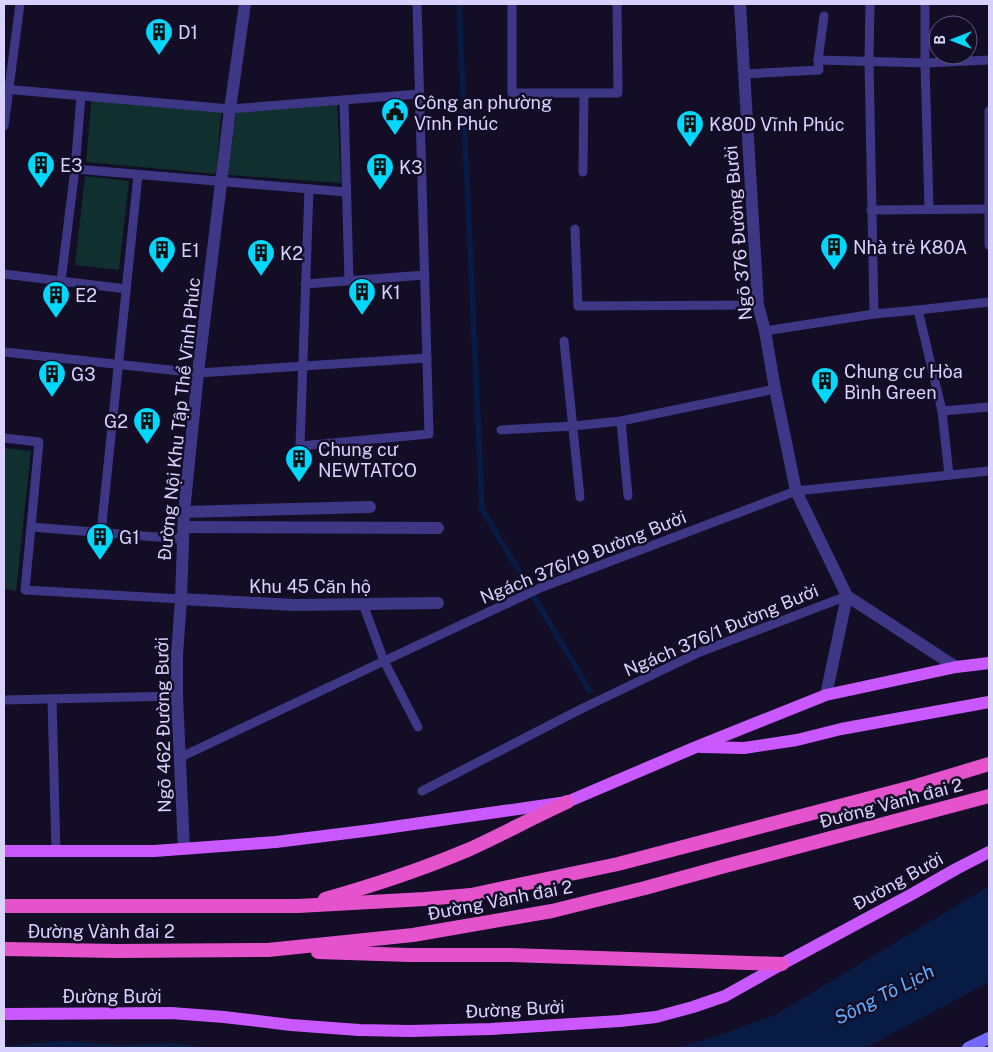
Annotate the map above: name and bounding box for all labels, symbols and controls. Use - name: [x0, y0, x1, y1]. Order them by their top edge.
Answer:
- north arrow: [928, 15, 978, 65]
- building icon: D1: [144, 17, 174, 56]
- place label: D1: [178, 22, 198, 43]
- text: B: [932, 35, 948, 45]
- place label: Công an phường Vĩnh Phúc: [414, 92, 552, 134]
- public building icon: Công an phường Vĩnh Phúc: [380, 97, 410, 136]
- building icon: K80D Vĩnh Phúc: [675, 109, 705, 148]
- place label: K80D Vĩnh Phúc: [709, 114, 845, 135]
- street label: Ngõ 376 Đường Bưởi: [720, 145, 756, 321]
- building icon: E3: [26, 150, 56, 189]
- building icon: K3: [365, 152, 395, 191]
- place label: E3: [60, 155, 83, 176]
- place label: K3: [399, 157, 423, 178]
- building icon: Nhà trẻ K80A: [819, 232, 849, 271]
- building icon: E1: [147, 235, 177, 274]
- place label: Nhà trẻ K80A: [853, 237, 967, 258]
- building icon: K2: [246, 238, 276, 277]
- place label: E1: [181, 240, 200, 261]
- place label: K2: [280, 243, 303, 264]
- street label: Đường Nội Khu Tập Thể Vĩnh Phúc: [154, 276, 204, 562]
- building icon: K1: [347, 277, 377, 316]
- building icon: E2: [41, 280, 71, 319]
- place label: K1: [381, 282, 401, 303]
- place label: E2: [75, 285, 97, 306]
- building icon: G3: [37, 359, 67, 398]
- place label: Chung cư Hòa Bình Green: [844, 361, 963, 403]
- place label: G3: [71, 364, 96, 385]
- building icon: Chung cư Hòa Bình Green: [810, 366, 840, 405]
- building icon: G2: [132, 406, 162, 445]
- place label: G2: [104, 411, 128, 432]
- place label: Chung cư NEWTATCO: [318, 439, 417, 481]
- building icon: Chung cư NEWTATCO: [284, 444, 314, 483]
- street label: Ngách 376/19 Đường Bưởi: [477, 506, 689, 608]
- building icon: G1: [85, 522, 115, 561]
- place label: G1: [119, 527, 140, 548]
- street label: Khu 45 Căn hộ: [249, 576, 371, 597]
- street label: Ngách 376/1 Đường Bưởi: [621, 580, 821, 680]
- street label: Ngõ 462 Đường Bưởi: [151, 637, 175, 813]
- street label: Đường Vành đai 2: [817, 774, 965, 832]
- street label: Đường Bưởi: [849, 848, 947, 914]
- street label: Đường Vành đai 2: [426, 876, 574, 924]
- street label: Đường Vành đai 2: [27, 921, 175, 942]
- water label: Sông Tô Lịch: [830, 959, 938, 1029]
- street label: Đường Bưởi: [62, 986, 162, 1007]
- street label: Đường Bưởi: [465, 996, 565, 1022]

